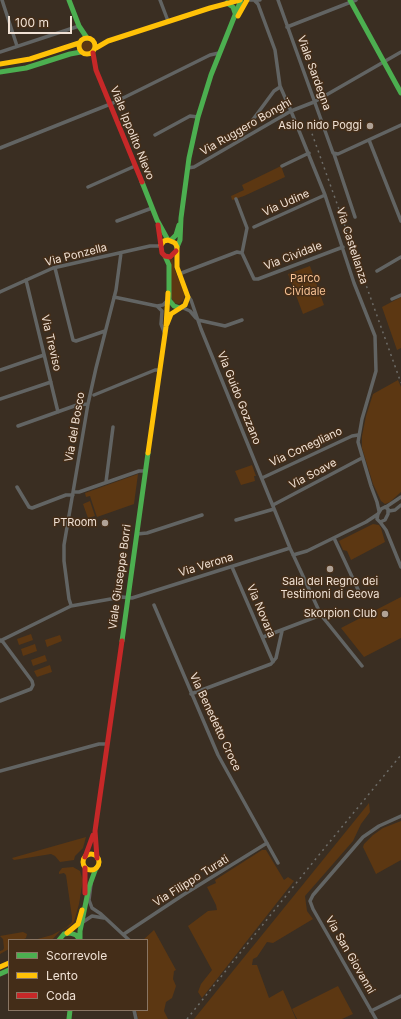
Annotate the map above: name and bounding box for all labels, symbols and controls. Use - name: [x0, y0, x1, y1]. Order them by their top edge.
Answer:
- scale bar: [10, 8, 74, 34]
- text: 100 m: [15, 15, 49, 30]
- street label: Viale Sardegna: [294, 34, 334, 112]
- street label: Viale Ippolito Nievo: [107, 84, 157, 182]
- street label: Via Ruggero Bonghi: [198, 96, 294, 158]
- place label: Asilo nido Poggi: [278, 119, 362, 133]
- marker: Asilo nido Poggi: [365, 121, 375, 131]
- street label: Via Udine: [260, 187, 312, 219]
- street label: Via Castellanza: [333, 206, 371, 286]
- street label: Via Cividale: [262, 239, 324, 273]
- street label: Via Ponzella: [44, 241, 108, 269]
- park label: Parco Cividale: [284, 272, 326, 298]
- street label: Via Treviso: [38, 314, 64, 372]
- street label: Via Guido Gozzano: [214, 349, 264, 447]
- street label: Via del Bosco: [62, 391, 88, 463]
- street label: Via Conegliano: [268, 424, 344, 470]
- street label: Via Soave: [287, 456, 339, 492]
- place label: PTRoom: [53, 516, 97, 530]
- marker: PTRoom: [100, 518, 110, 528]
- street label: Viale Giuseppe Borri: [106, 523, 134, 631]
- street label: Via Verona: [177, 550, 235, 580]
- marker: Sala del Regno dei Testimoni di Geova: [325, 564, 335, 574]
- place label: Sala del Regno dei Testimoni di Geova: [280, 575, 380, 601]
- street label: Via Novara: [244, 582, 278, 640]
- place label: Skorpion Club: [304, 607, 377, 621]
- marker: Skorpion Club: [380, 609, 390, 619]
- street label: Via Benedetto Croce: [186, 671, 244, 773]
- street label: Via Filippo Turati: [151, 852, 231, 910]
- street label: Via San Giovanni: [322, 914, 378, 996]
- legend: [8, 939, 148, 1011]
- text: Scorrevole: [46, 948, 107, 963]
- text: Lento: [46, 968, 78, 983]
- text: Coda: [46, 988, 76, 1003]

